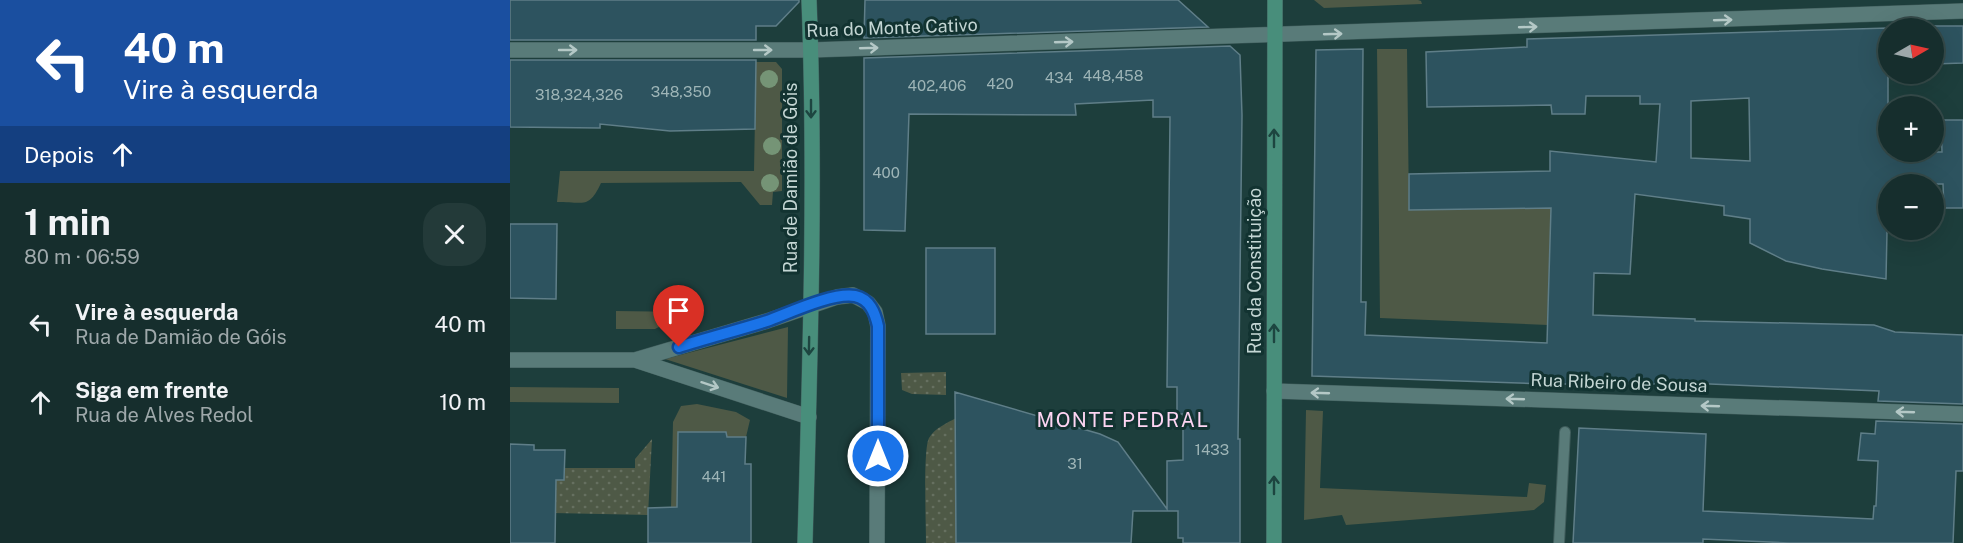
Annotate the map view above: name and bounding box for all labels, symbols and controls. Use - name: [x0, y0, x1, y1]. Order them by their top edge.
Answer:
- street label: Rua do Monte Cativo: [806, 14, 978, 41]
- one-way arrow: [1712, 14, 1732, 25]
- north arrow: [1878, 18, 1944, 84]
- map controls: [1878, 18, 1944, 240]
- one-way arrow: [1518, 21, 1538, 32]
- text: 40 m: [123, 23, 225, 72]
- icon: left: [24, 24, 102, 102]
- one-way arrow: [1323, 28, 1343, 39]
- one-way arrow: [1054, 37, 1074, 48]
- one-way arrow: [859, 43, 879, 54]
- one-way arrow: [558, 44, 578, 56]
- one-way arrow: [753, 44, 773, 56]
- house number: 448,458: [1083, 67, 1143, 84]
- house number: 434: [1045, 69, 1073, 86]
- text: Vire à esquerda: [123, 73, 318, 105]
- house number: 420: [986, 75, 1014, 92]
- house number: 402,406: [908, 77, 966, 94]
- house number: 348,350: [651, 83, 711, 100]
- street label: Rua de Damião de Góis: [780, 83, 801, 273]
- house number: 318,324,326: [535, 86, 623, 103]
- button: +: [1878, 96, 1944, 162]
- one-way arrow: [805, 98, 817, 118]
- one-way arrow: [1268, 128, 1280, 148]
- icon: ahead: [106, 138, 139, 171]
- text: Depois: [24, 142, 94, 168]
- house number: 400: [872, 164, 900, 181]
- button: −: [1878, 174, 1944, 240]
- street label: Rua da Constituição: [1244, 188, 1265, 354]
- text: 1 min: [24, 201, 111, 243]
- button: close: [423, 203, 486, 266]
- text: 80 m · 06:59: [24, 245, 140, 269]
- pin: [653, 285, 704, 347]
- icon: arrive: [662, 294, 695, 327]
- text: Vire à esquerda: [75, 299, 239, 325]
- icon: left: [24, 308, 57, 341]
- text: 40 m: [434, 311, 486, 337]
- one-way arrow: [1268, 323, 1280, 343]
- text: Rua de Damião de Góis: [75, 325, 287, 349]
- one-way arrow: [803, 335, 815, 355]
- street label: Rua Ribeiro de Sousa: [1530, 369, 1708, 396]
- text: Siga em frente: [75, 377, 229, 403]
- one-way arrow: [700, 380, 719, 391]
- icon: ahead: [24, 386, 57, 419]
- one-way arrow: [1310, 387, 1330, 398]
- text: 10 m: [439, 389, 486, 415]
- one-way arrow: [1505, 394, 1525, 405]
- one-way arrow: [1700, 400, 1720, 411]
- text: Rua de Alves Redol: [75, 403, 253, 427]
- one-way arrow: [1895, 407, 1915, 418]
- district label: MONTE PEDRAL: [1036, 408, 1210, 432]
- position arrow: [846, 424, 910, 488]
- house number: 1433: [1195, 441, 1229, 458]
- house number: 31: [1067, 455, 1083, 472]
- house number: 441: [702, 468, 726, 485]
- one-way arrow: [1268, 475, 1280, 495]

